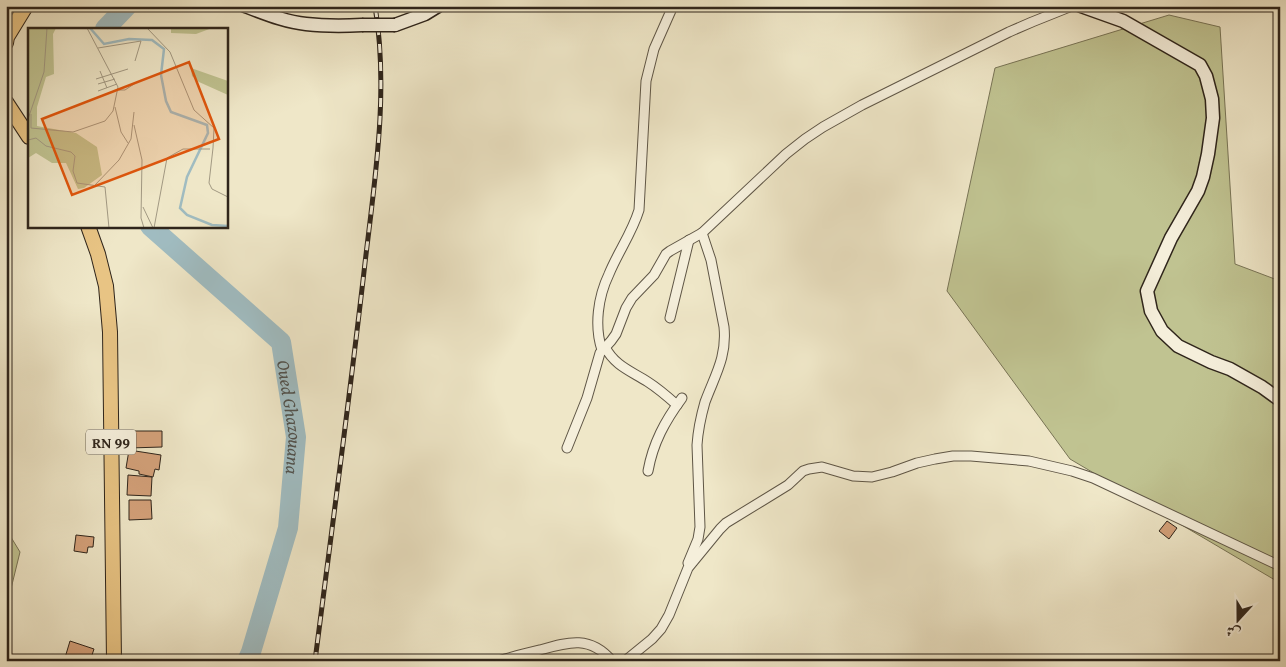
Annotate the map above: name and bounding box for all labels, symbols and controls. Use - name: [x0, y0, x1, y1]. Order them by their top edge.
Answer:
- inset map: [28, 28, 228, 228]
- water label: Oued Ghazouana: [271, 358, 310, 476]
- road number: RN 99: [86, 430, 136, 454]
- north arrow: [1214, 594, 1264, 644]
- text: ش: [1223, 620, 1243, 644]

